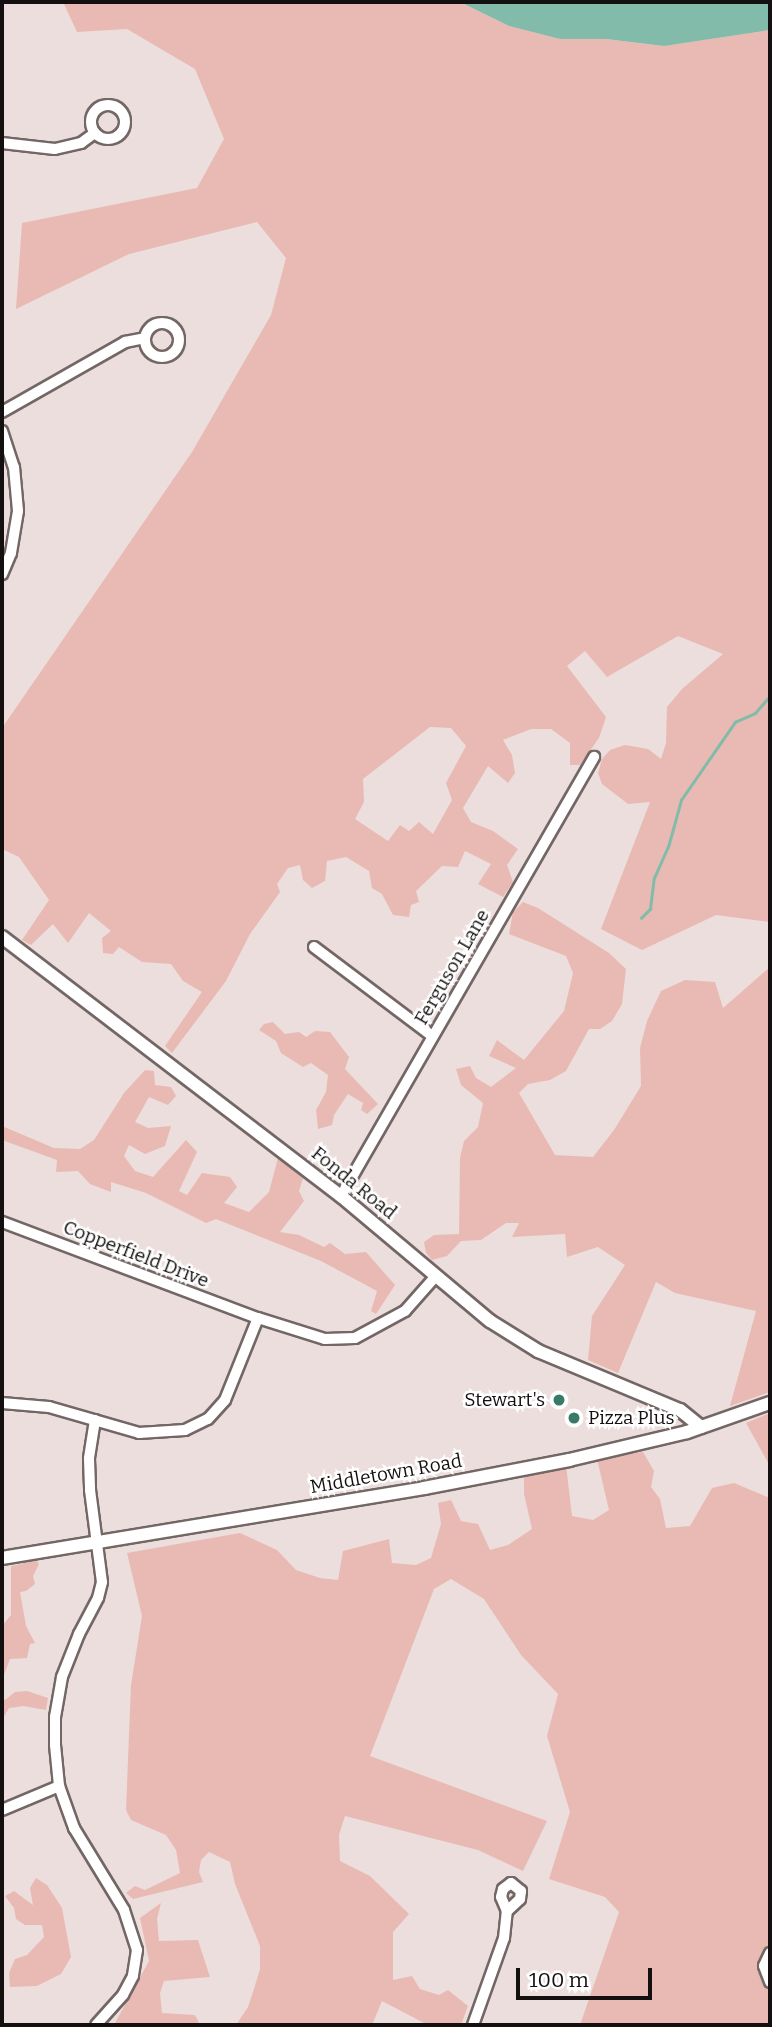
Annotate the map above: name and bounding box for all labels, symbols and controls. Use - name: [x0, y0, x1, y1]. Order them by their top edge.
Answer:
- street label: Ferguson Lane: [410, 905, 494, 1029]
- street label: Fonda Road: [307, 1142, 401, 1224]
- street label: Copperfield Drive: [60, 1216, 212, 1292]
- place label: Stewart's: [464, 1389, 545, 1411]
- marker: Stewart's: [551, 1392, 567, 1408]
- place label: Pizza Plus: [588, 1407, 675, 1429]
- marker: Pizza Plus: [566, 1410, 582, 1426]
- street label: Middletown Road: [308, 1449, 464, 1499]
- scale bar: [520, 1954, 656, 1998]
- text: 100 m: [529, 1967, 589, 1993]

